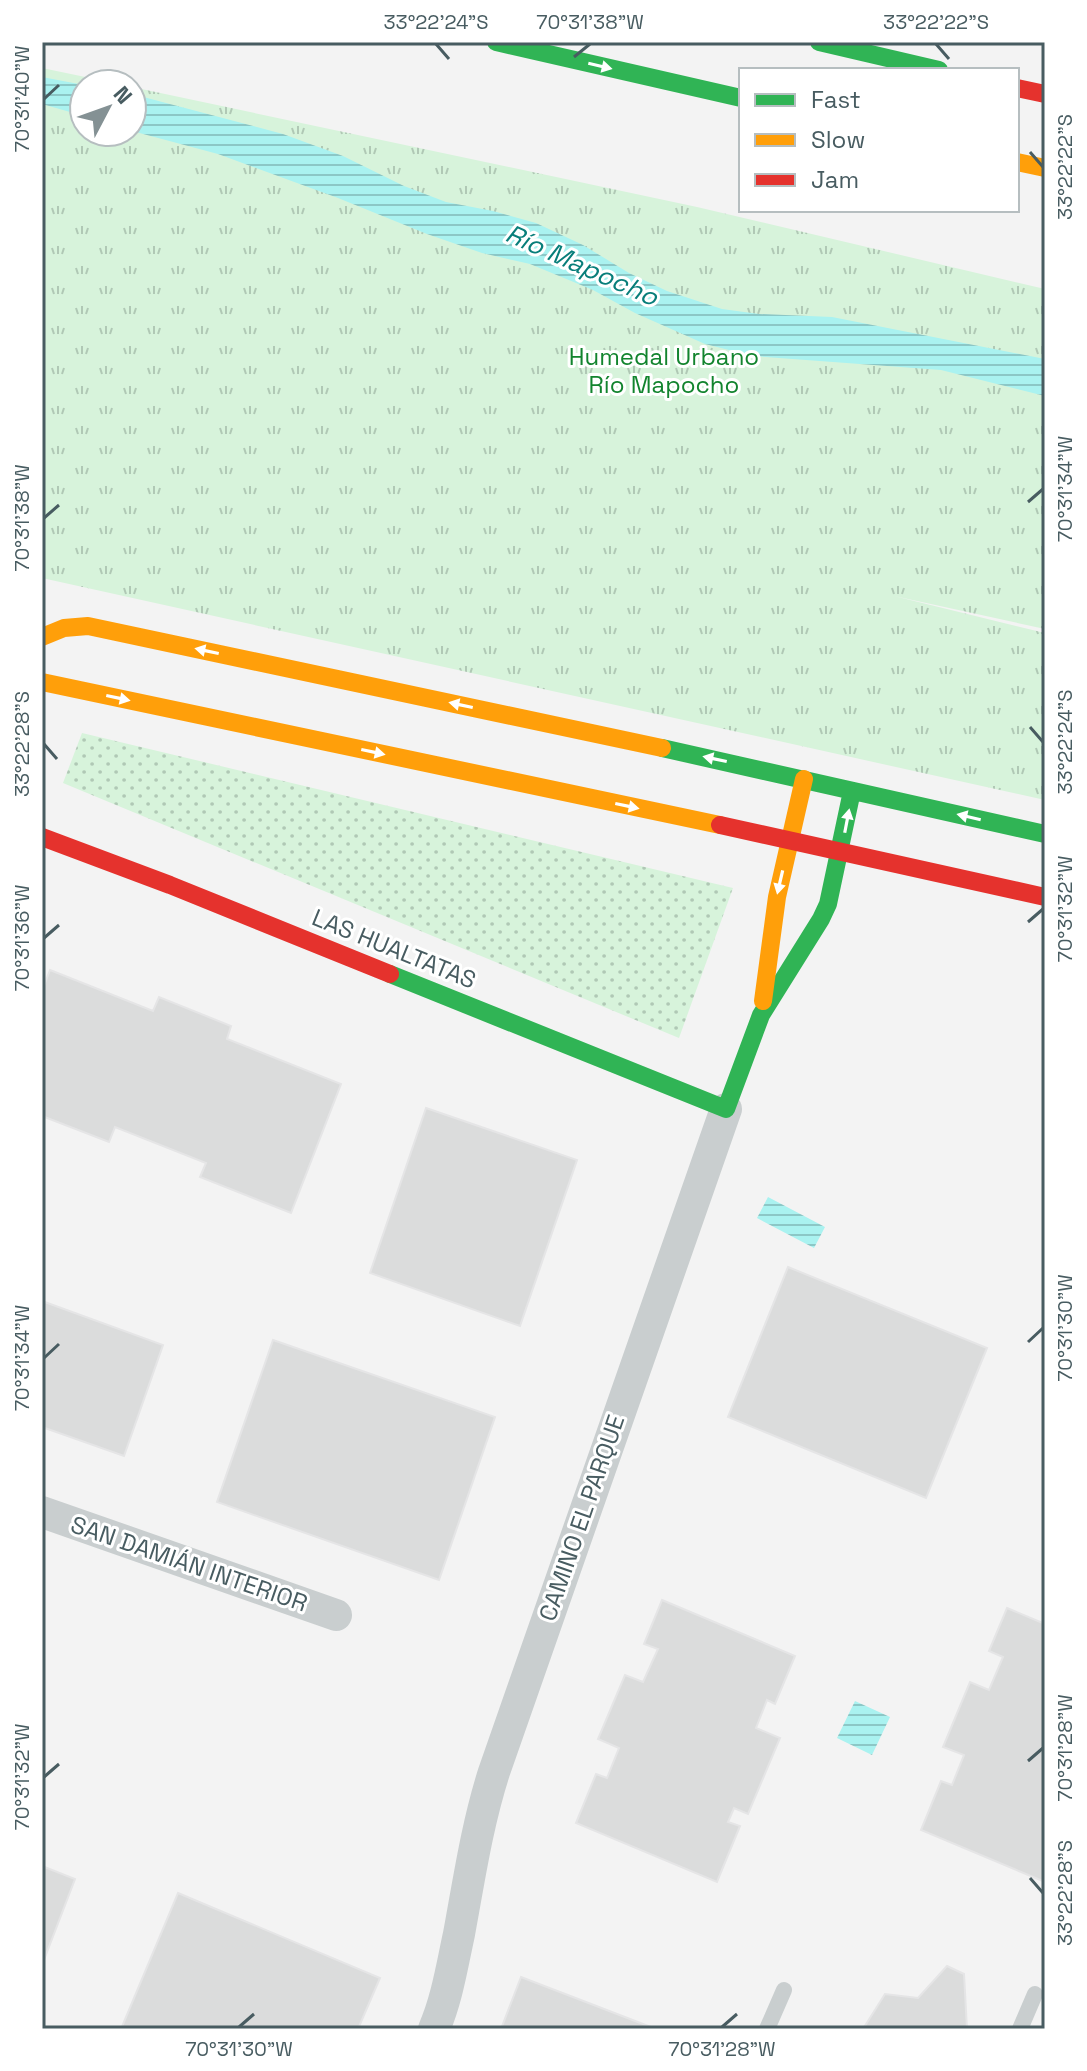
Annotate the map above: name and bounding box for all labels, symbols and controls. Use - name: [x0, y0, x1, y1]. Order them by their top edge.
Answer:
- text: 33°22'24"S: [384, 9, 488, 35]
- text: 70°31'38"W: [536, 9, 644, 35]
- text: 33°22'22"S: [883, 9, 989, 35]
- text: 70°31'40"W: [9, 45, 35, 153]
- one-way arrow: [587, 60, 612, 73]
- north arrow: [68, 68, 148, 148]
- legend: [739, 68, 1019, 212]
- text: N: [108, 80, 138, 110]
- text: Fast: [811, 84, 861, 115]
- text: 33°22'22"S: [1052, 114, 1078, 220]
- text: Slow: [811, 124, 865, 155]
- text: Jam: [811, 164, 859, 195]
- water label: Río Mapocho: [500, 216, 664, 314]
- park label: Humedal Urbano Río Mapocho: [569, 341, 759, 400]
- text: 70°31'34"W: [1052, 436, 1078, 542]
- text: 70°31'38"W: [9, 464, 35, 572]
- one-way arrow: [194, 644, 219, 657]
- text: 33°22'24"S: [1052, 690, 1078, 794]
- text: 33°22'28"S: [9, 691, 35, 797]
- one-way arrow: [106, 692, 131, 705]
- one-way arrow: [448, 698, 473, 711]
- one-way arrow: [360, 746, 385, 759]
- one-way arrow: [703, 752, 728, 765]
- one-way arrow: [615, 800, 640, 813]
- one-way arrow: [841, 808, 853, 833]
- one-way arrow: [956, 810, 981, 823]
- text: 70°31'32"W: [1052, 856, 1078, 962]
- one-way arrow: [774, 870, 786, 895]
- text: 70°31'36"W: [9, 884, 35, 992]
- street label: LAS HUALTATAS: [308, 902, 481, 996]
- text: 70°31'30"W: [1052, 1274, 1078, 1382]
- text: 70°31'34"W: [9, 1305, 35, 1411]
- street label: CAMINO EL PARQUE: [532, 1411, 631, 1625]
- street label: SAN DAMIÁN INTERIOR: [67, 1508, 312, 1619]
- text: 70°31'28"W: [1052, 1694, 1078, 1802]
- text: 70°31'32"W: [9, 1724, 35, 1830]
- text: 33°22'28"S: [1052, 1840, 1078, 1946]
- text: 70°31'30"W: [185, 2036, 293, 2062]
- text: 70°31'28"W: [668, 2036, 776, 2062]

